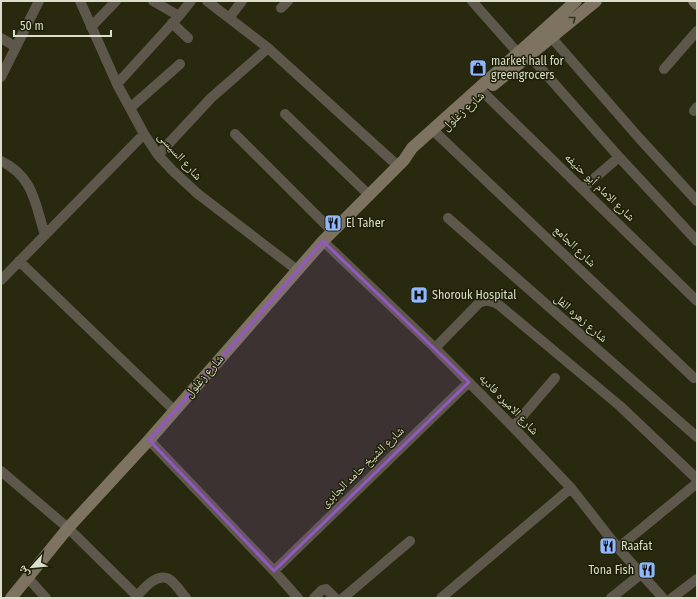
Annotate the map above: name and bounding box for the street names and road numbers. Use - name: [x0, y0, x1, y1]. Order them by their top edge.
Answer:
- street label: شارع زغلول: [439, 88, 488, 134]
- street label: شارع السيسى: [154, 129, 205, 184]
- street label: شارع الامام أبو حنيفه: [561, 150, 638, 225]
- street label: شارع الجامع: [550, 222, 599, 270]
- street label: شارع زهره الفل: [551, 291, 611, 346]
- street label: شارع زغلول: [182, 352, 227, 401]
- street label: شارع الاميره فاديه: [476, 370, 542, 438]
- street label: شارع الشيخ حامد الجابرى: [317, 423, 407, 511]

